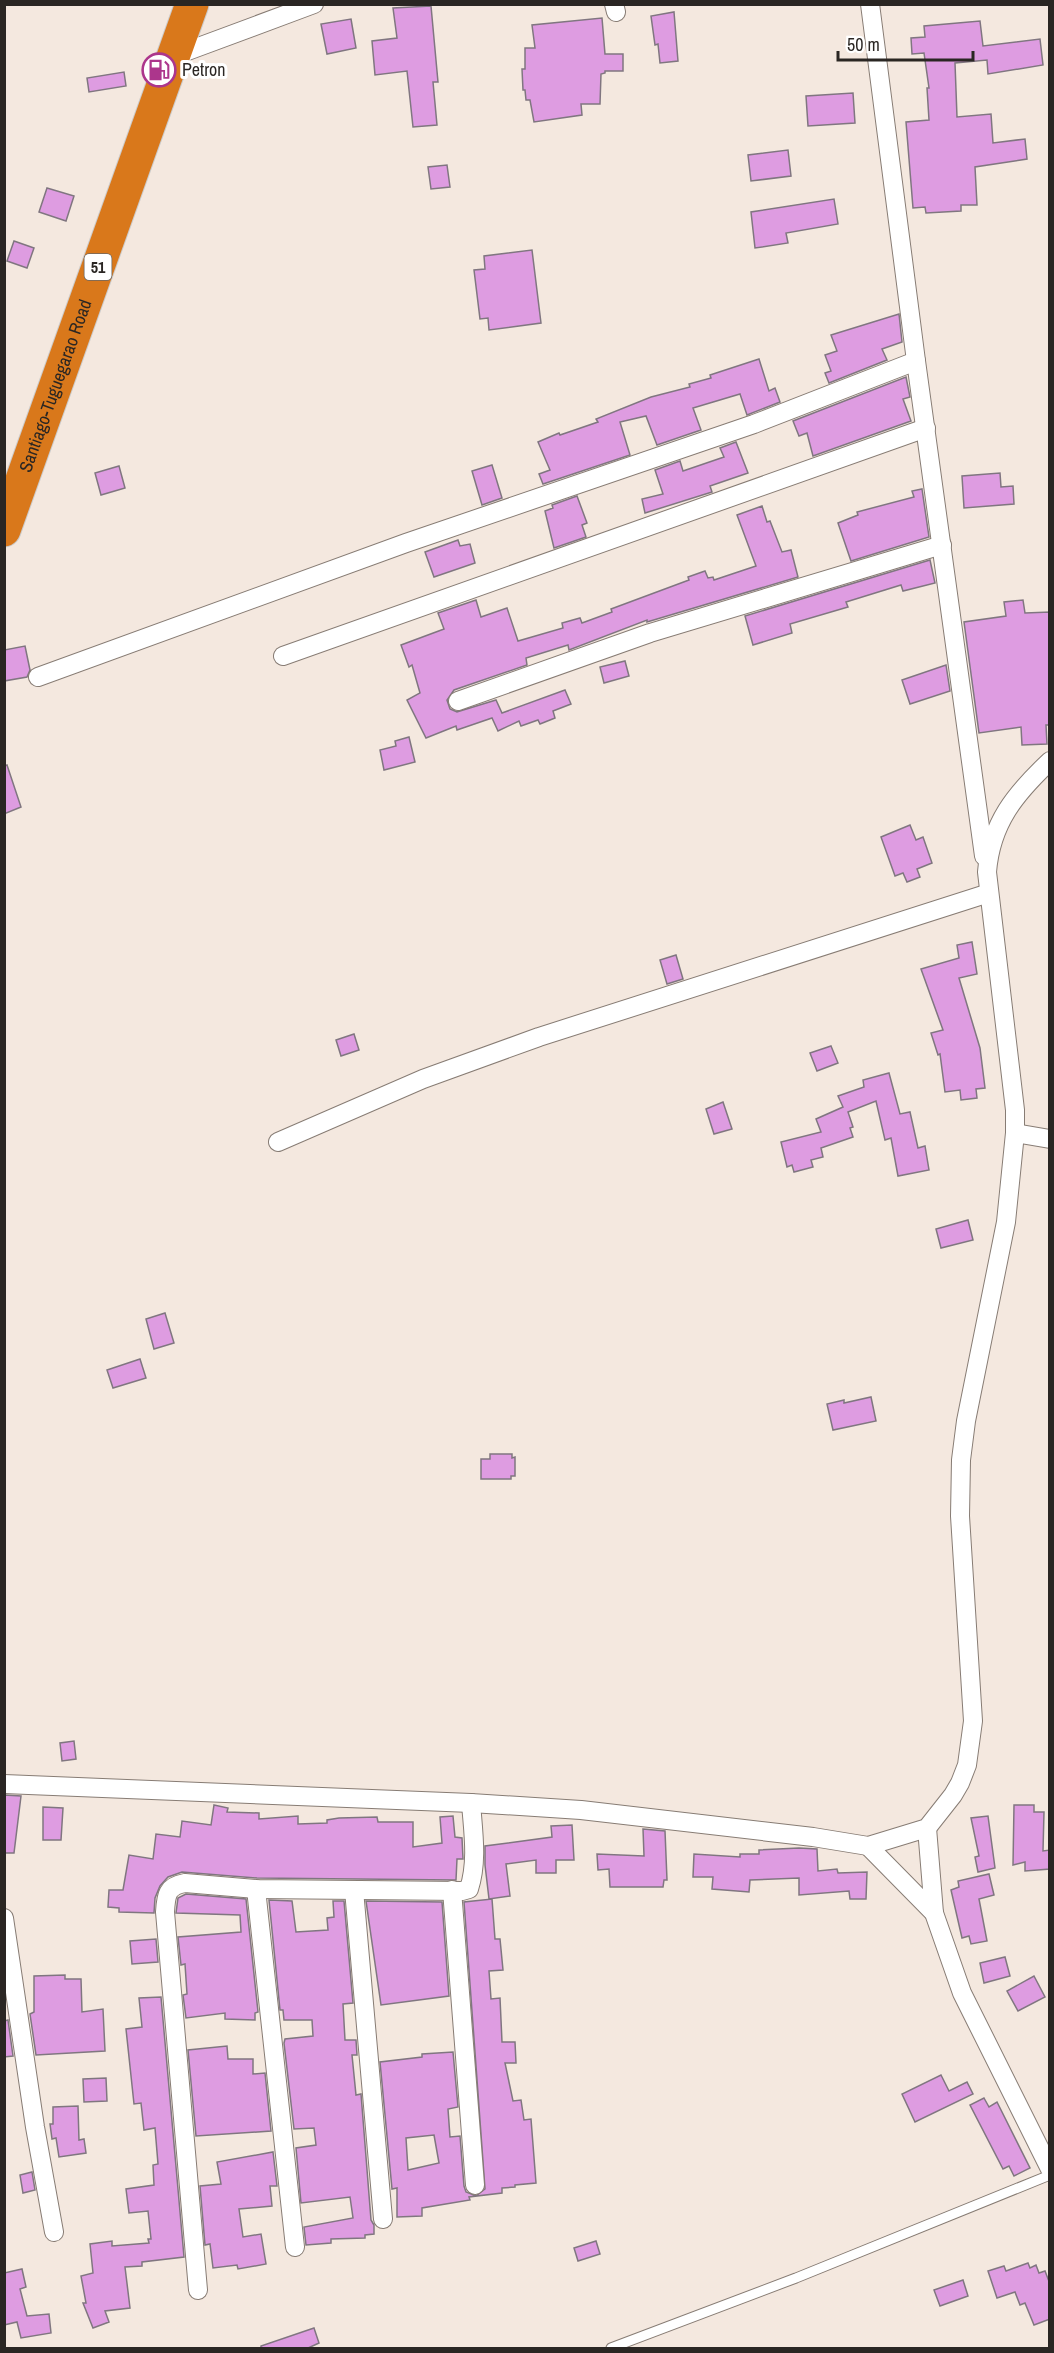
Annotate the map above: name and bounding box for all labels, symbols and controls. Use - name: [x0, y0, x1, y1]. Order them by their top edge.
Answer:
- scale bar: [838, 24, 973, 62]
- text: 50 m: [847, 32, 880, 57]
- fuel station icon: Petron: [141, 52, 177, 88]
- place label: Petron: [182, 57, 226, 82]
- road number: 51: [84, 254, 112, 280]
- street label: Santiago-Tuguegarao Road: [13, 296, 97, 476]

